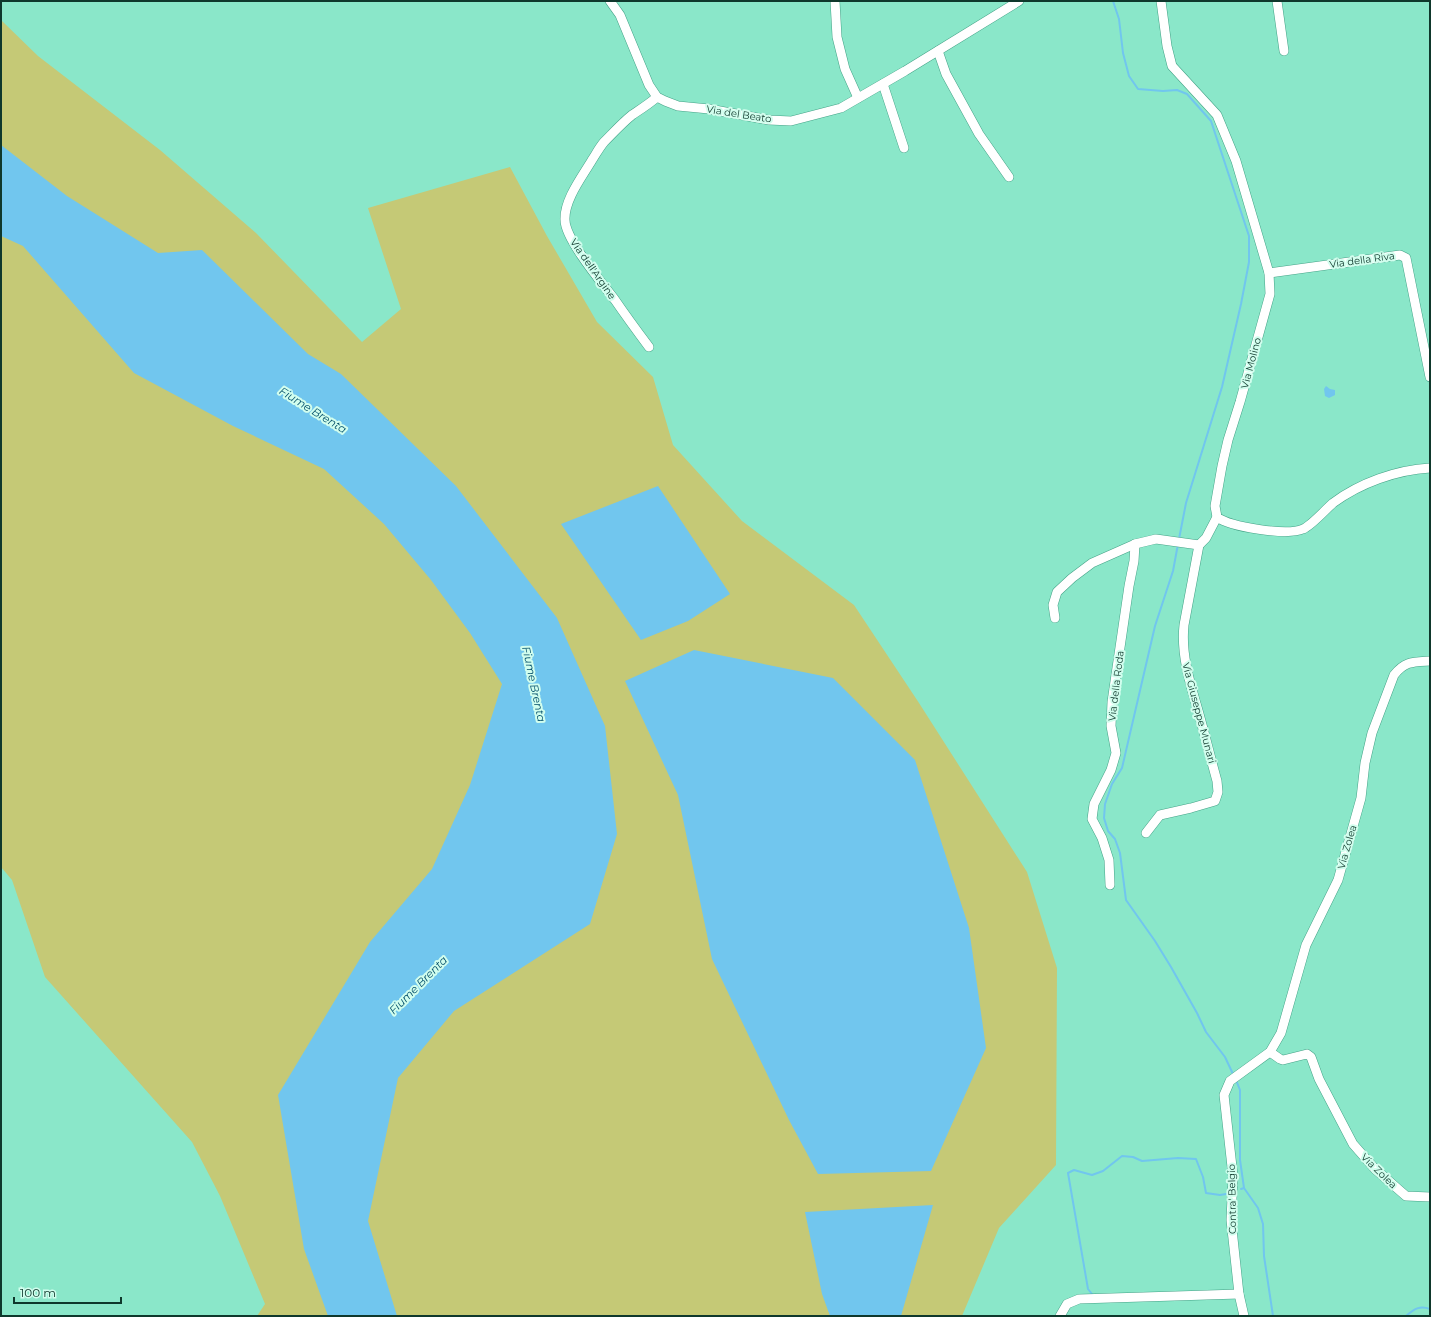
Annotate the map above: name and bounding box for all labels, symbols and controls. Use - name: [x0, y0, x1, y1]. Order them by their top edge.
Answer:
- street label: Via del Beato: [706, 102, 772, 126]
- street label: Via dell'Argine: [567, 236, 619, 302]
- street label: Via della Riva: [1329, 249, 1395, 271]
- street label: Via Molino: [1238, 336, 1264, 390]
- water label: Fiume Brenta: [277, 384, 349, 436]
- water label: Fiume Brenta: [519, 645, 549, 723]
- street label: Via della Roda: [1105, 650, 1127, 722]
- street label: Via Giuseppe Munari: [1179, 661, 1219, 765]
- street label: Via Zolea: [1335, 824, 1359, 870]
- water label: Fiume Brenta: [386, 953, 450, 1017]
- street label: Via Zolea: [1358, 1151, 1400, 1191]
- street label: Contra' Belgio: [1225, 1164, 1239, 1234]
- scale bar: [14, 1279, 121, 1305]
- text: 100 m: [20, 1285, 56, 1300]

